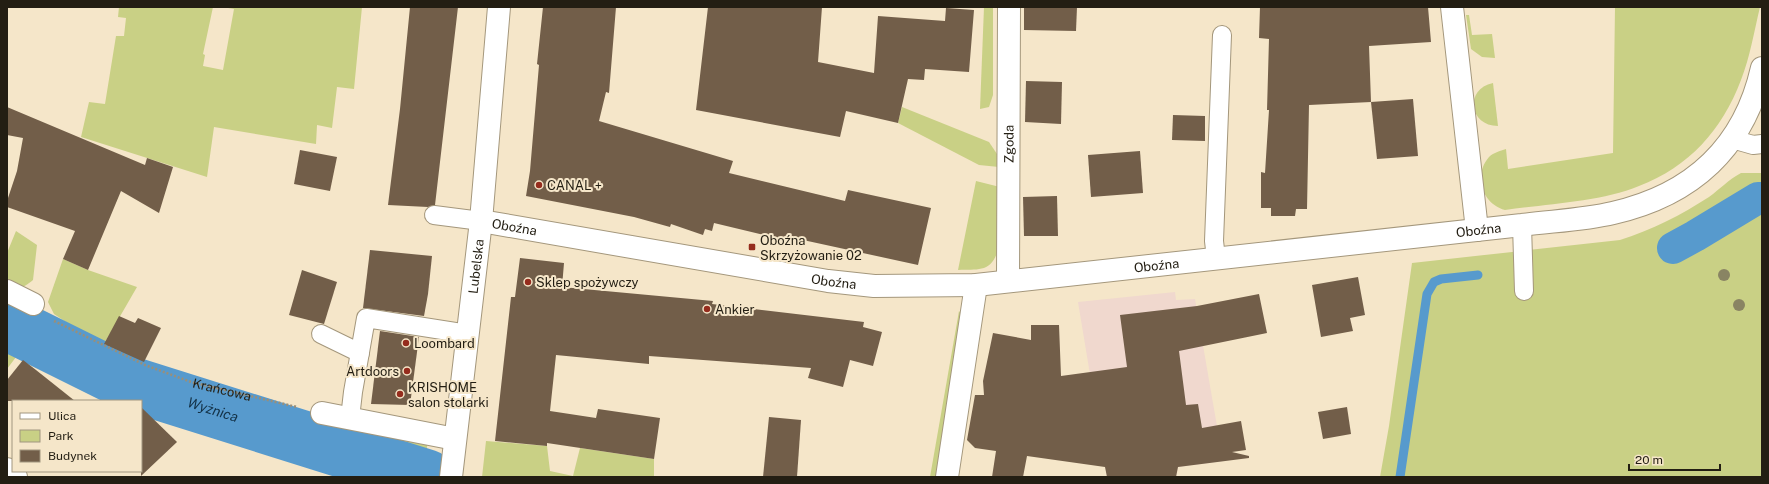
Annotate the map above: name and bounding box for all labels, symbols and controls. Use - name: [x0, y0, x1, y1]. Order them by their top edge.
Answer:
- street label: Zgoda: [1001, 125, 1017, 163]
- place label: CANAL +: [547, 178, 602, 193]
- marker: CANAL +: [534, 180, 544, 190]
- street label: Oboźna: [491, 216, 538, 239]
- street label: Oboźna: [1455, 220, 1502, 240]
- place label: Oboźna Skrzyżowanie 02: [760, 233, 862, 263]
- street label: Lubelska: [466, 238, 487, 295]
- marker: Oboźna Skrzyżowanie 02: [747, 242, 757, 252]
- street label: Oboźna: [1133, 256, 1180, 276]
- street label: Oboźna: [810, 271, 857, 292]
- place label: Sklep spożywczy: [536, 275, 639, 290]
- marker: Sklep spożywczy: [523, 277, 533, 287]
- place label: Ankier: [715, 302, 755, 317]
- marker: Ankier: [702, 304, 712, 314]
- place label: Loombard: [414, 336, 475, 351]
- marker: Loombard: [401, 338, 411, 348]
- place label: Artdoors: [346, 364, 399, 379]
- marker: Artdoors: [402, 366, 412, 376]
- street label: Krańcowa: [191, 376, 253, 404]
- place label: KRISHOME salon stolarki: [408, 380, 489, 410]
- marker: KRISHOME salon stolarki: [395, 389, 405, 399]
- water label: Wyżnica: [186, 394, 240, 425]
- legend: [12, 400, 142, 472]
- text: Ulica: [48, 409, 76, 423]
- text: Park: [48, 429, 74, 443]
- scale bar: [1629, 446, 1720, 472]
- text: Budynek: [48, 449, 97, 463]
- text: 20 m: [1635, 453, 1663, 467]

